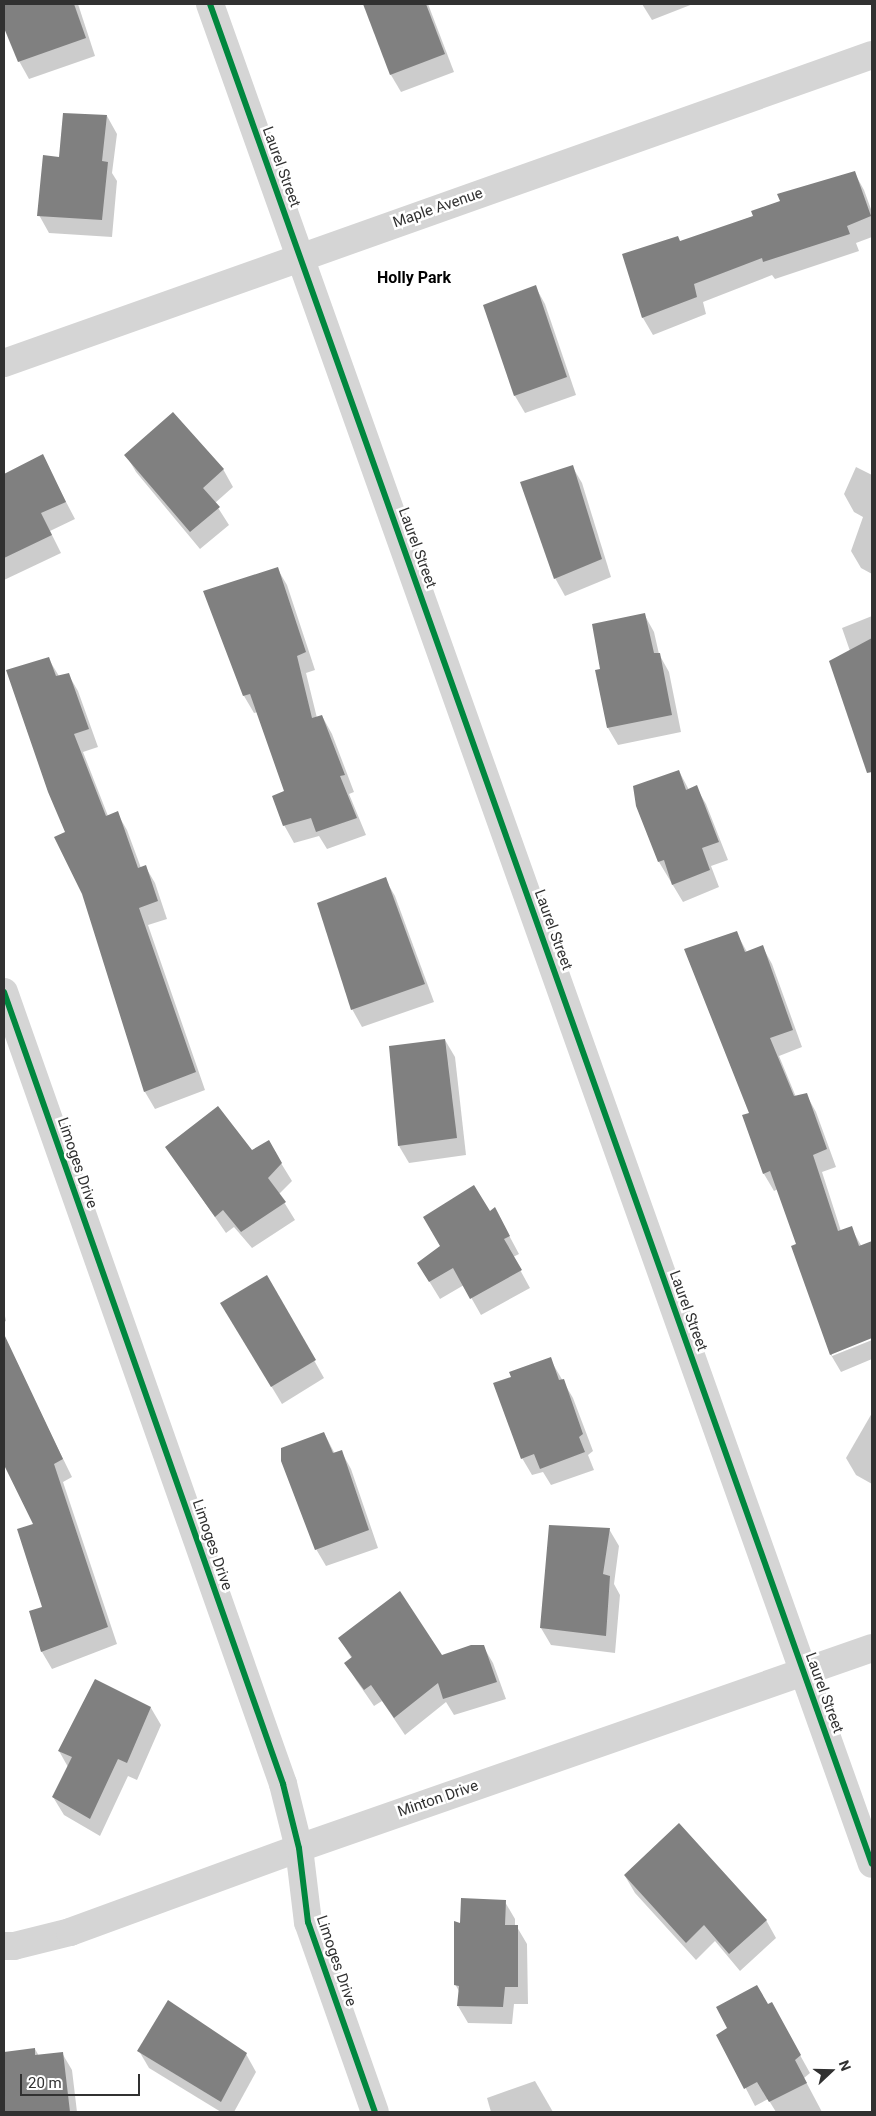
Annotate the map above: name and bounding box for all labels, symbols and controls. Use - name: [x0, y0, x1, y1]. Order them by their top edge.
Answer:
- street label: Laurel Street: [258, 124, 304, 210]
- street label: Maple Avenue: [391, 184, 485, 232]
- district label: Holly Park: [377, 268, 451, 288]
- street label: Laurel Street: [394, 505, 440, 591]
- street label: Laurel Street: [530, 887, 576, 973]
- street label: Limoges Drive: [53, 1115, 101, 1211]
- street label: Laurel Street: [665, 1268, 711, 1354]
- street label: Limoges Drive: [188, 1497, 236, 1593]
- street label: Laurel Street: [801, 1650, 847, 1736]
- street label: Minton Drive: [395, 1777, 481, 1821]
- street label: Limoges Drive: [312, 1913, 360, 2009]
- north arrow: [806, 2046, 856, 2096]
- text: N: [836, 2058, 854, 2073]
- scale bar: [22, 2064, 142, 2096]
- text: 20 m: [28, 2074, 62, 2092]

